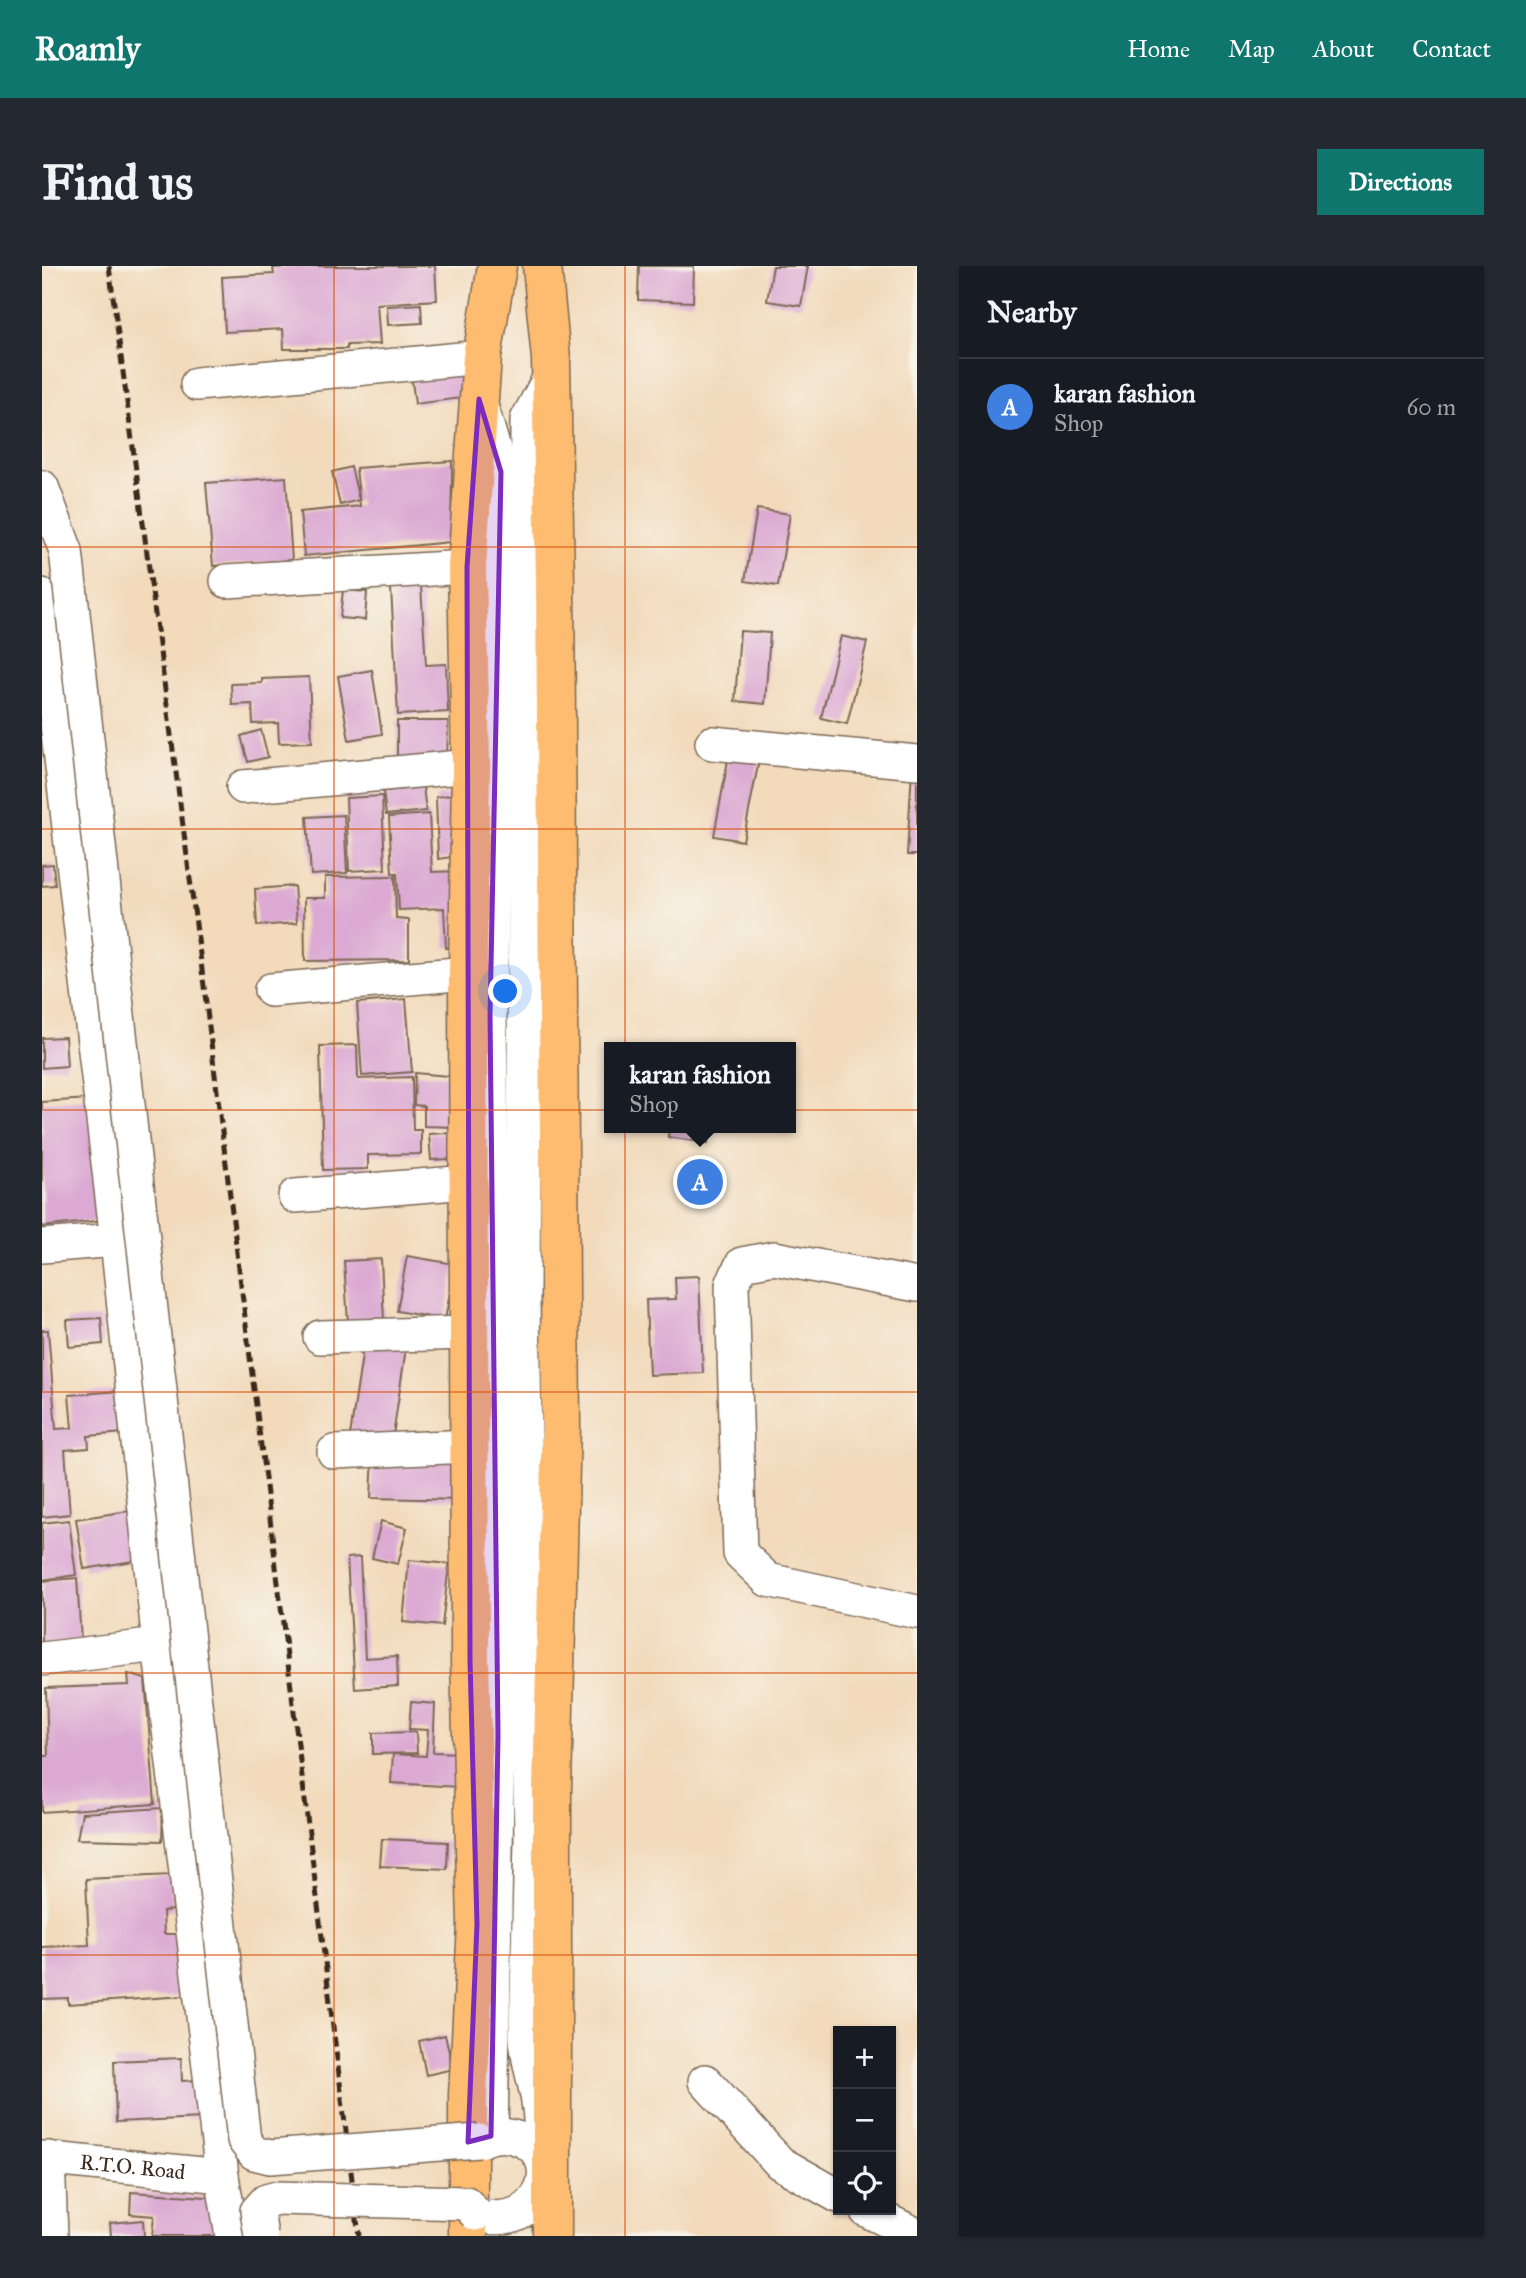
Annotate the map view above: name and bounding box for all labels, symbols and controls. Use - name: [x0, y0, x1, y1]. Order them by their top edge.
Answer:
- text: Roamly: [35, 29, 140, 69]
- text: Home: [1127, 34, 1190, 64]
- text: Map: [1228, 34, 1275, 64]
- text: About: [1313, 34, 1374, 64]
- text: Contact: [1412, 34, 1491, 64]
- button: Directions: [1317, 149, 1484, 215]
- text: Find us: [42, 153, 193, 212]
- text: Nearby: [987, 294, 1077, 330]
- text: karan fashion: [1054, 377, 1196, 409]
- text: A: [1002, 393, 1018, 421]
- text: 60 m: [1407, 393, 1456, 421]
- text: Shop: [1054, 409, 1103, 437]
- your location: [488, 974, 522, 1008]
- popup: [604, 1042, 796, 1133]
- text: karan fashion: [629, 1058, 771, 1090]
- text: Shop: [629, 1090, 678, 1118]
- pin: A: [677, 1156, 723, 1208]
- map controls: [833, 2026, 896, 2215]
- button: +: [833, 2026, 896, 2089]
- button: −: [833, 2089, 896, 2152]
- street label: R.T.O. Road: [79, 2149, 187, 2185]
- button: locate: [833, 2152, 896, 2215]

